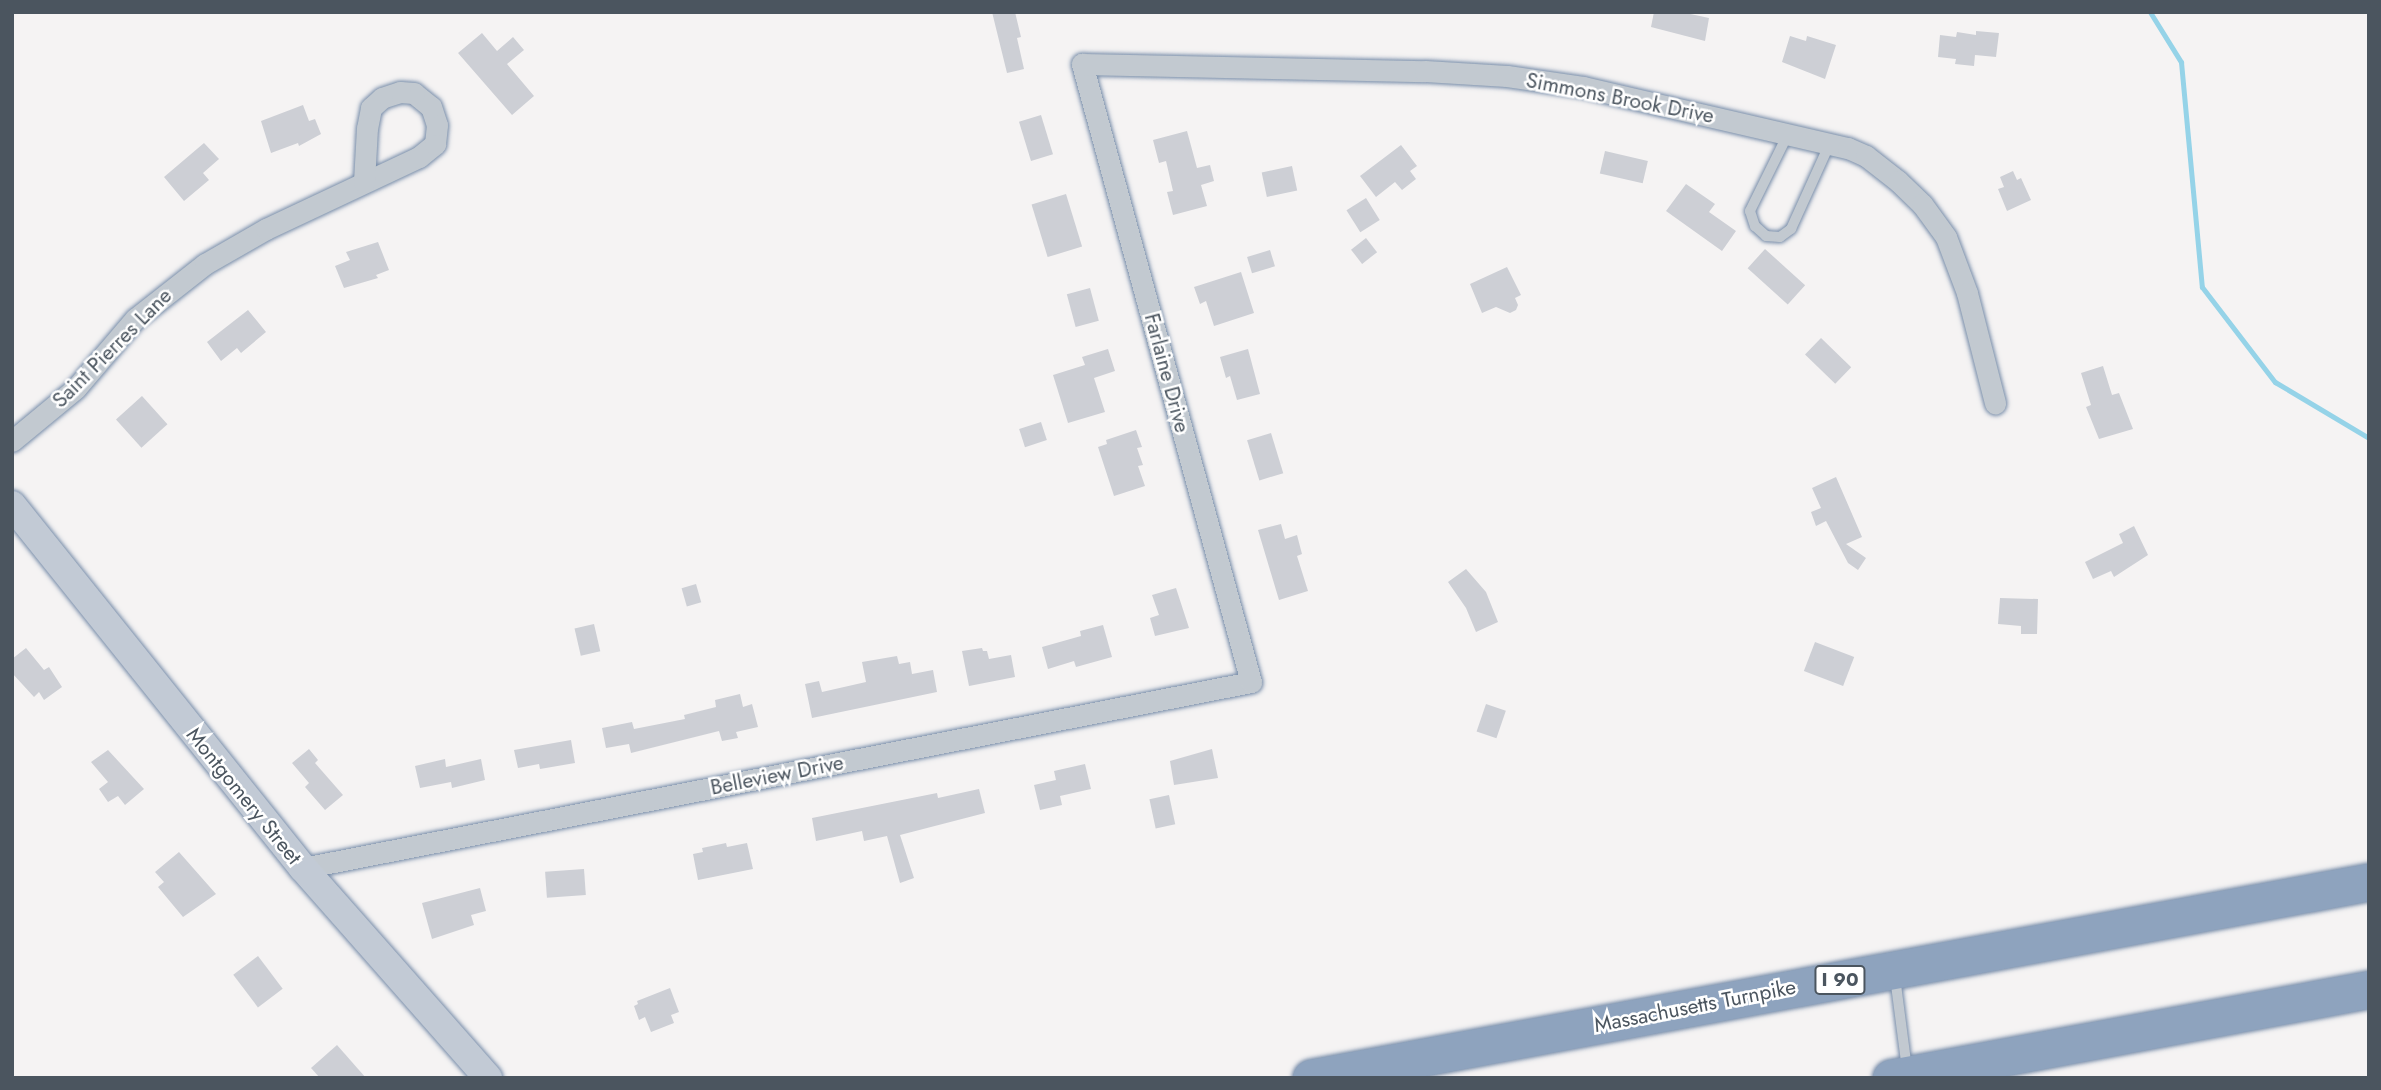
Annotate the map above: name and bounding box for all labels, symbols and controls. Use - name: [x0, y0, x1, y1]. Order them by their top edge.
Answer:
- street label: Simmons Brook Drive: [1524, 67, 1716, 129]
- street label: Saint Pierres Lane: [47, 283, 177, 413]
- street label: Farlaine Drive: [1139, 311, 1195, 435]
- street label: Montgomery Street: [181, 723, 307, 869]
- street label: Belleview Drive: [708, 750, 846, 800]
- road number: I 90: [1814, 964, 1866, 996]
- street label: Massachusetts Turnpike: [1592, 974, 1798, 1038]

